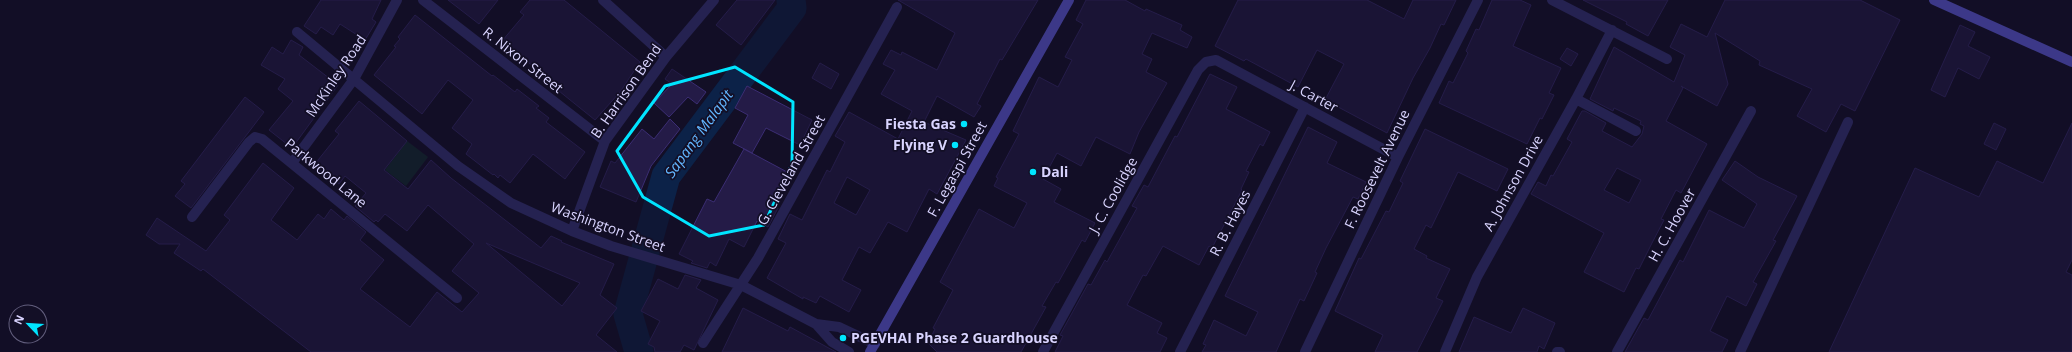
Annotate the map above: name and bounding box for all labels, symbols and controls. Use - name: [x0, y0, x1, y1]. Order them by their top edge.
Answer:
- street label: R. Nixon Street: [479, 22, 567, 97]
- street label: McKinley Road: [301, 31, 370, 121]
- street label: B. Harrison Bend: [586, 40, 665, 142]
- street label: J. Carter: [1285, 74, 1342, 116]
- water label: Sapang Malapit: [659, 85, 738, 181]
- street label: F. Roosevelt Avenue: [1339, 106, 1414, 232]
- street label: G. Cleveland Street: [752, 111, 829, 228]
- place label: Fiesta Gas: [885, 114, 956, 133]
- street label: F. Legaspi Street: [922, 118, 991, 220]
- marker: Fiesta Gas: [959, 119, 969, 129]
- street label: A. Johnson Drive: [1478, 131, 1547, 234]
- street label: Parkwood Lane: [281, 134, 372, 212]
- place label: Flying V: [893, 135, 948, 154]
- marker: Flying V: [950, 140, 960, 150]
- street label: J. C. Coolidge: [1083, 153, 1141, 238]
- place label: Dali: [1041, 162, 1068, 181]
- marker: Dali: [1028, 167, 1038, 177]
- street label: H. C. Hoover: [1643, 184, 1700, 265]
- street label: R. B. Hayes: [1205, 186, 1255, 259]
- street label: Washington Street: [548, 197, 668, 256]
- north arrow: [8, 304, 48, 344]
- text: N: [10, 312, 27, 327]
- place label: PGEVHAI Phase 2 Guardhouse: [851, 328, 1058, 347]
- marker: PGEVHAI Phase 2 Guardhouse: [838, 333, 848, 343]

